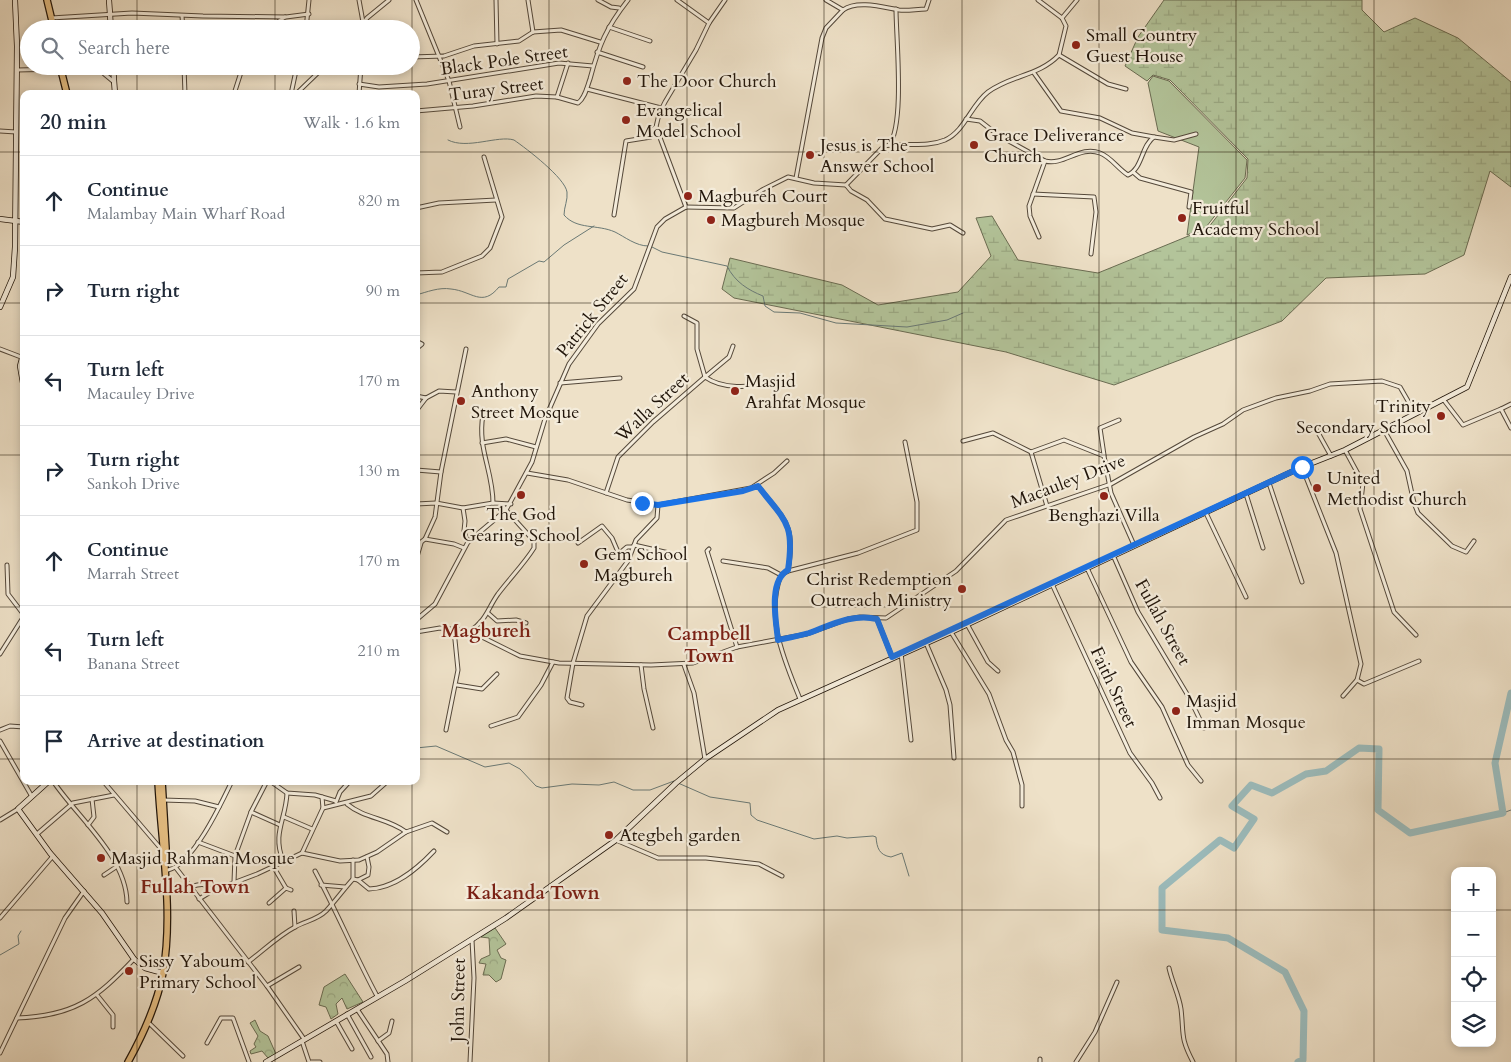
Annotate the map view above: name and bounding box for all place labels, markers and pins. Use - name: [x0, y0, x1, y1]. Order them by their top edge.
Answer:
- place label: Small Country Guest House: [1086, 23, 1198, 69]
- marker: Small Country Guest House: [1070, 39, 1082, 51]
- place label: The Door Church: [637, 69, 777, 94]
- marker: The Door Church: [621, 75, 633, 87]
- place label: Evangelical Model School: [636, 98, 741, 144]
- marker: Evangelical Model School: [620, 114, 632, 126]
- place label: Grace Deliverance Church: [984, 123, 1124, 169]
- place label: Jesus is The Answer School: [817, 133, 935, 179]
- marker: Grace Deliverance Church: [968, 139, 980, 151]
- marker: Jesus is The Answer School: [804, 149, 816, 161]
- place label: Magbureh Court: [698, 184, 828, 209]
- marker: Magbureh Court: [682, 190, 694, 202]
- place label: Fruitful Academy School: [1192, 196, 1320, 242]
- place label: Magbureh Mosque: [721, 208, 865, 233]
- marker: Fruitful Academy School: [1176, 212, 1188, 224]
- marker: Magbureh Mosque: [705, 214, 717, 226]
- place label: Masjid Arahfat Mosque: [745, 369, 866, 415]
- place label: Anthony Street Mosque: [471, 379, 580, 425]
- marker: Masjid Arahfat Mosque: [729, 385, 741, 397]
- place label: Trinity Secondary School: [1296, 394, 1431, 440]
- marker: Anthony Street Mosque: [455, 395, 467, 407]
- marker: Trinity Secondary School: [1435, 410, 1447, 422]
- place label: United Methodist Church: [1327, 466, 1467, 512]
- marker: United Methodist Church: [1311, 482, 1323, 494]
- marker: The God Gearing School: [515, 489, 527, 501]
- marker: Benghazi Villa: [1098, 490, 1110, 502]
- place label: The God Gearing School: [462, 502, 580, 548]
- place label: Benghazi Villa: [1048, 503, 1160, 528]
- place label: Gem School Magbureh: [594, 542, 688, 588]
- marker: Gem School Magbureh: [578, 558, 590, 570]
- place label: Christ Redemption Outreach Ministry: [806, 567, 953, 613]
- marker: Christ Redemption Outreach Ministry: [956, 583, 968, 595]
- place label: Masjid Imman Mosque: [1186, 689, 1306, 735]
- marker: Masjid Imman Mosque: [1170, 705, 1182, 717]
- place label: Ategbeh garden: [619, 823, 741, 848]
- marker: Ategbeh garden: [603, 829, 615, 841]
- place label: Masjid Rahman Mosque: [111, 846, 295, 871]
- marker: Masjid Rahman Mosque: [95, 852, 107, 864]
- place label: Sissy Yaboum Primary School: [139, 949, 257, 995]
- marker: Sissy Yaboum Primary School: [123, 965, 135, 977]

